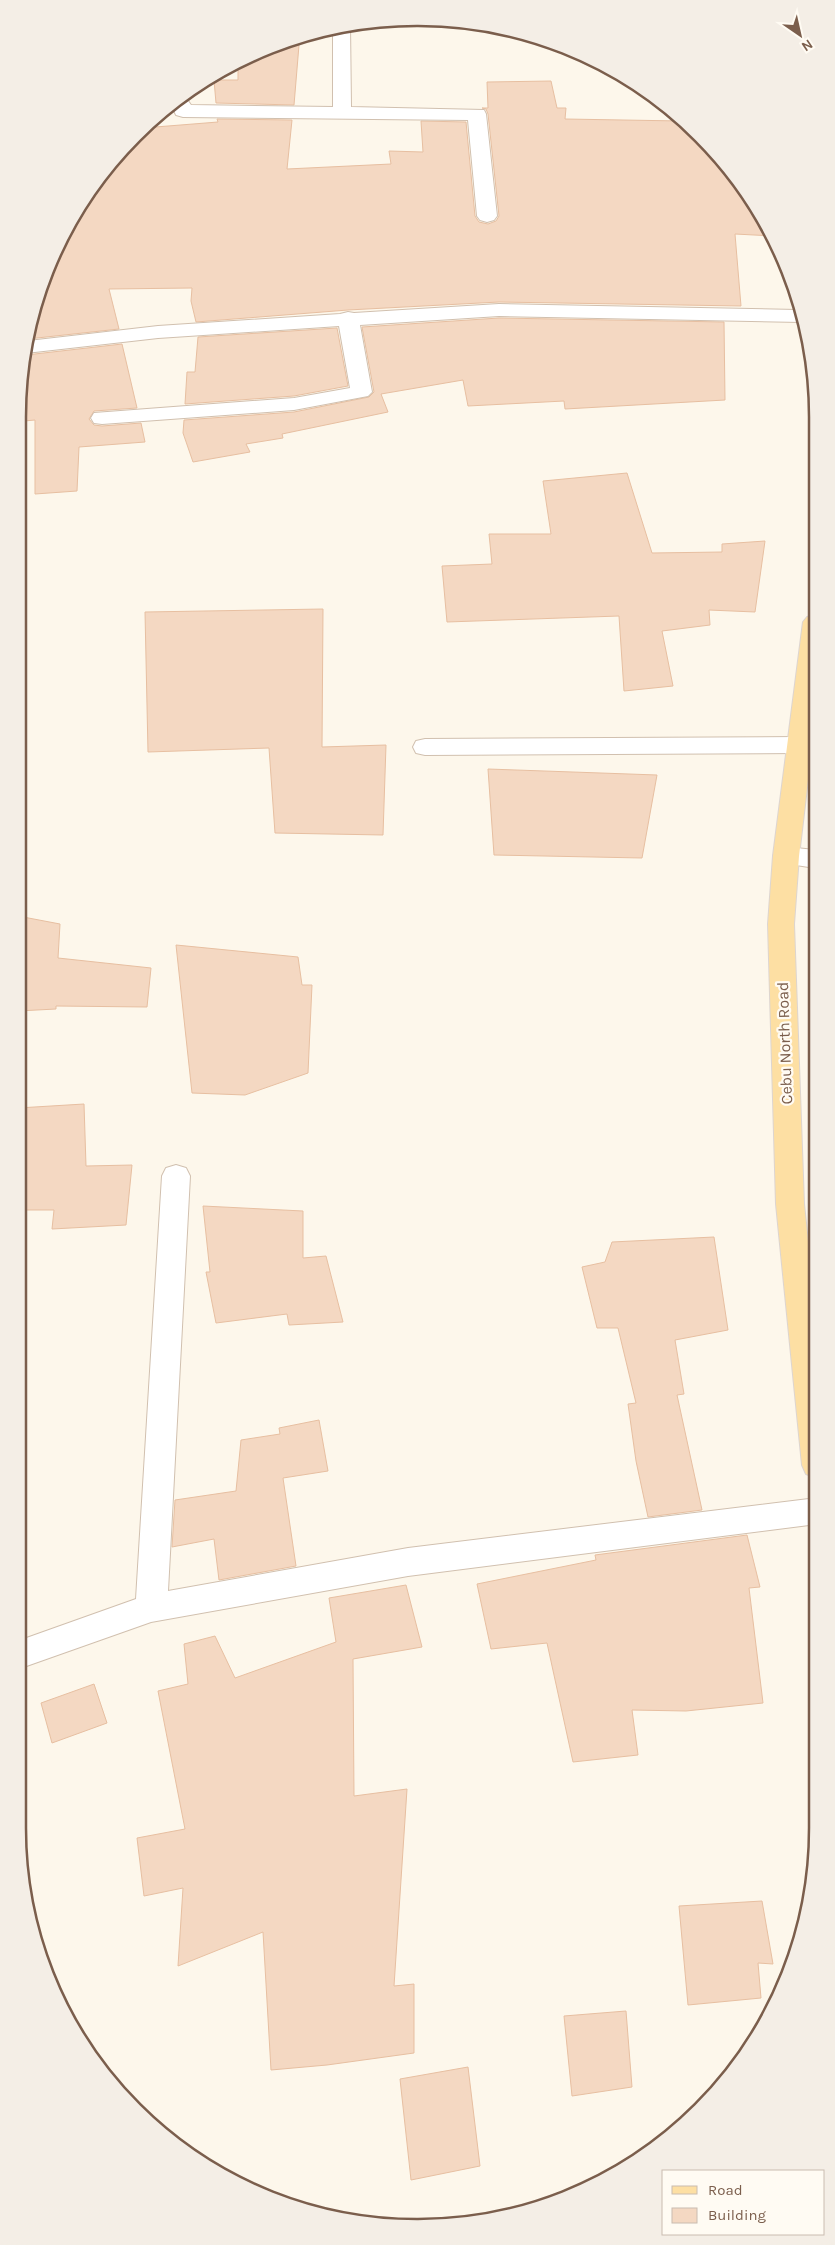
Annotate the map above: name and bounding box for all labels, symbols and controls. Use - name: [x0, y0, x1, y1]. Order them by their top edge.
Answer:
- north arrow: [775, 10, 825, 60]
- text: N: [798, 36, 816, 55]
- street label: Cebu North Road: [773, 981, 796, 1105]
- legend: [662, 2170, 825, 2235]
- text: Road: [708, 2181, 743, 2199]
- text: Building: [708, 2206, 766, 2224]

